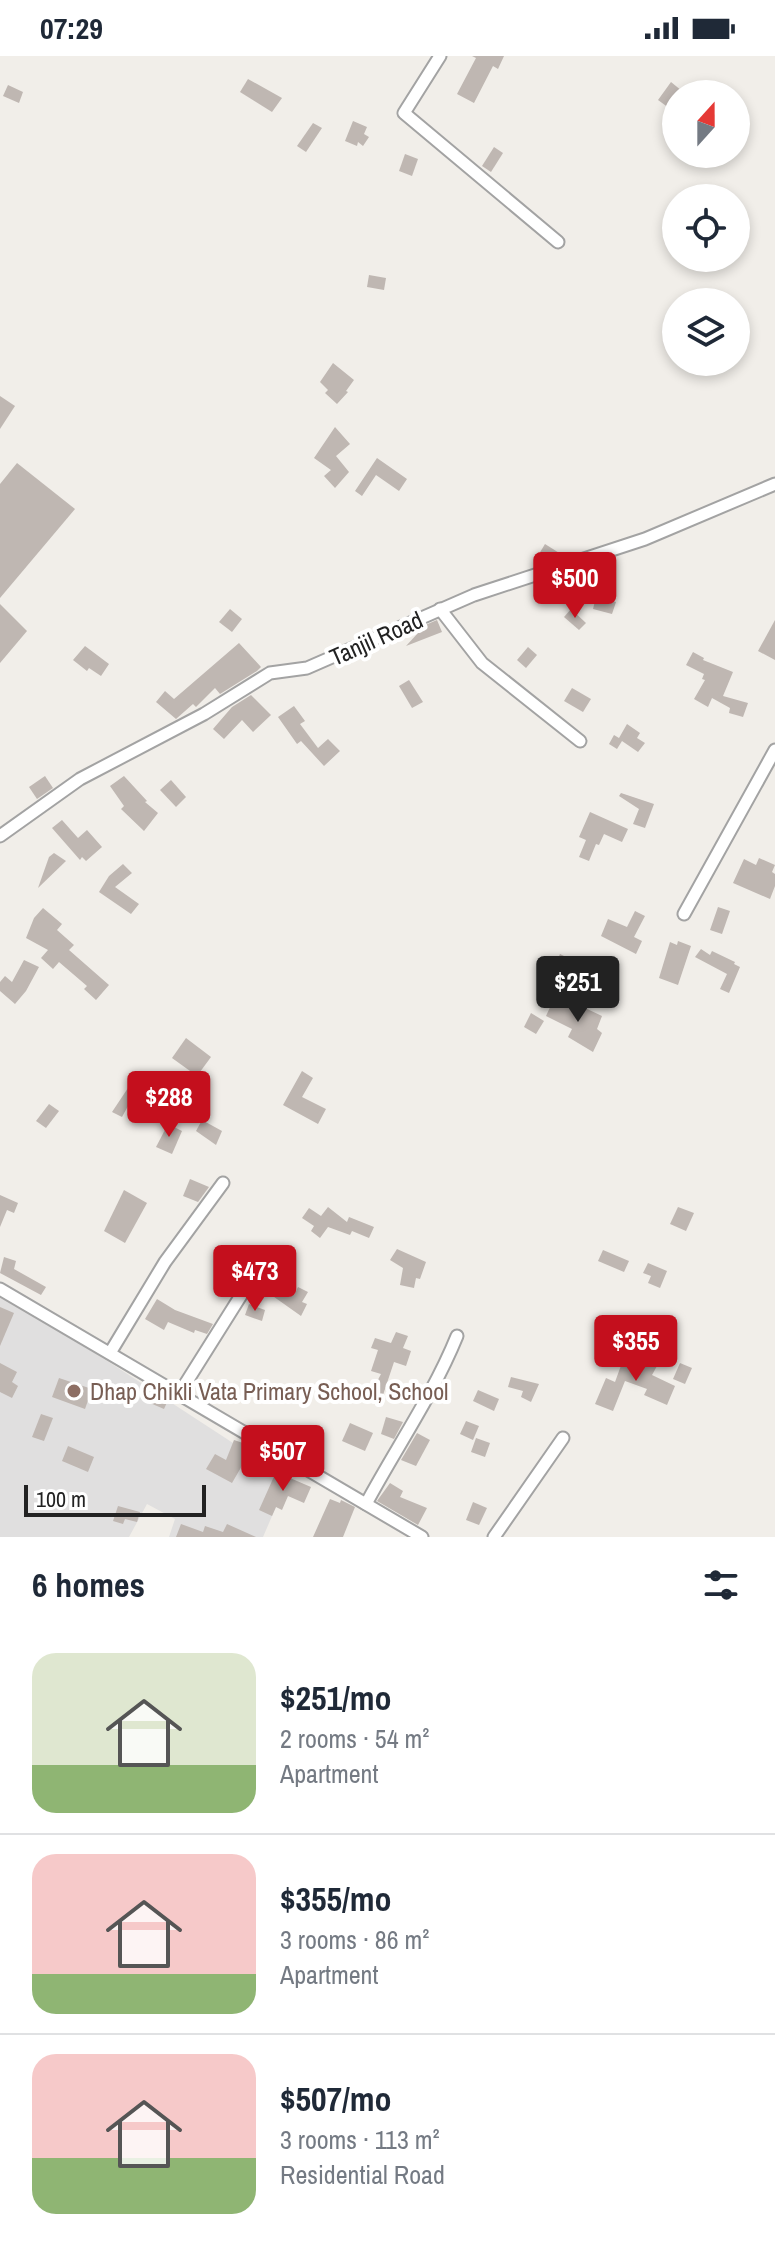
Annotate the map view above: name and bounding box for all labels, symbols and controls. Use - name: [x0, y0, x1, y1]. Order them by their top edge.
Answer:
- text: 07:29: [40, 8, 103, 48]
- north arrow: [662, 80, 750, 168]
- map controls: [662, 80, 750, 376]
- button: locate: [662, 184, 750, 272]
- button: layers: [662, 288, 750, 376]
- pin: $500: [528, 552, 622, 620]
- text: $500: [551, 560, 599, 595]
- street label: Tanjil Road: [324, 603, 428, 673]
- pin: $251: [531, 956, 625, 1024]
- text: $251: [554, 964, 602, 999]
- pin: $288: [122, 1071, 216, 1139]
- text: $288: [145, 1079, 193, 1114]
- pin: $473: [208, 1245, 302, 1313]
- text: $473: [231, 1253, 279, 1288]
- pin: $355: [589, 1315, 683, 1383]
- text: $355: [612, 1323, 660, 1358]
- place label: Dhap Chikli Vata Primary School, School: [90, 1375, 448, 1407]
- marker: Dhap Chikli Vata Primary School, School: [65, 1382, 83, 1400]
- pin: $507: [236, 1425, 330, 1493]
- text: $507: [259, 1433, 307, 1468]
- scale bar: [24, 1481, 206, 1517]
- text: 100 m: [36, 1484, 86, 1514]
- text: 6 homes: [32, 1562, 145, 1608]
- icon: filters: [699, 1563, 743, 1607]
- text: $251/mo: [280, 1675, 392, 1721]
- icon: home: [96, 1685, 192, 1781]
- text: 2 rooms · 54 m²: [280, 1721, 429, 1756]
- text: Apartment: [280, 1756, 378, 1791]
- text: $355/mo: [280, 1876, 392, 1922]
- icon: home: [96, 1886, 192, 1982]
- text: 3 rooms · 86 m²: [280, 1922, 429, 1957]
- text: Apartment: [280, 1957, 378, 1992]
- text: $507/mo: [280, 2076, 392, 2122]
- icon: home: [96, 2086, 192, 2182]
- text: 3 rooms · 113 m²: [280, 2122, 440, 2157]
- text: Residential Road: [280, 2157, 445, 2192]

